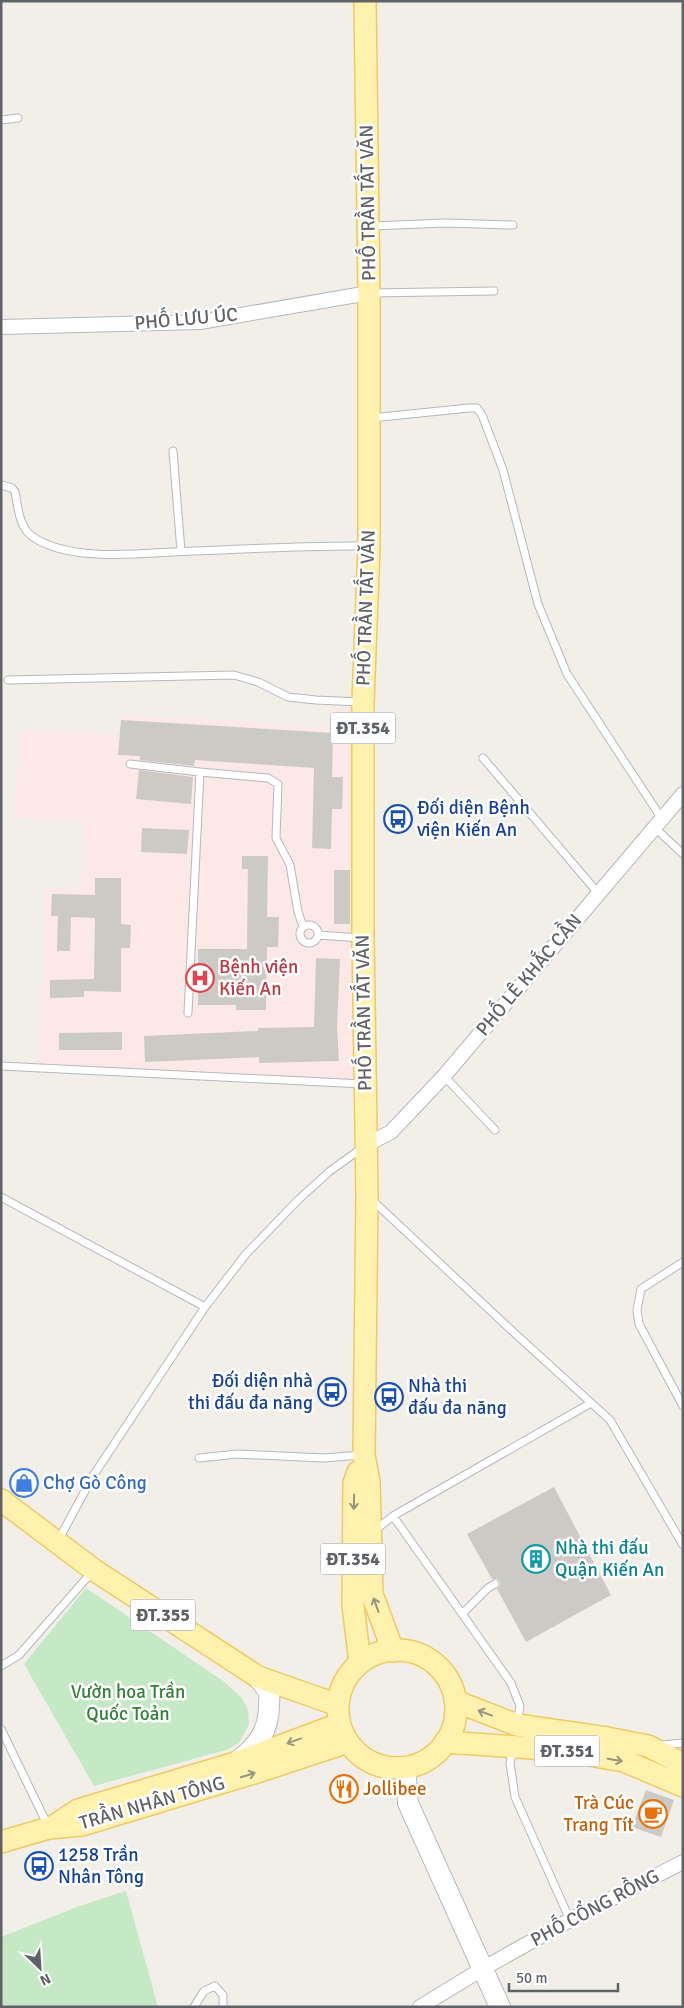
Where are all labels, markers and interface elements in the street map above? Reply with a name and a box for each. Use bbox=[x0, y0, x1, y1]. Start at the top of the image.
street label: PHỐ TRẦN TẤT VĂN bbox=[352, 125, 381, 281]
street label: PHỐ LƯU ÚC bbox=[133, 300, 239, 335]
street label: PHỐ TRẦN TẤT VĂN bbox=[348, 529, 381, 687]
road number: ĐT.354 bbox=[330, 712, 396, 744]
place label: Đối diện Bệnh viện Kiến An bbox=[417, 796, 530, 842]
bus stop icon: Đối diện Bệnh viện Kiến An bbox=[383, 804, 413, 834]
street label: PHỐ LÊ KHẮC CẦN bbox=[468, 906, 587, 1041]
street label: PHỐ TRẦN TẤT VĂN bbox=[348, 935, 377, 1091]
place label: Bệnh viện Kiến An bbox=[219, 955, 298, 1001]
hospital icon: Bệnh viện Kiến An bbox=[185, 963, 215, 993]
place label: Đối diện nhà thi đấu đa năng bbox=[188, 1369, 313, 1415]
place label: Nhà thi đấu đa năng bbox=[408, 1374, 507, 1420]
bus stop icon: Đối diện nhà thi đấu đa năng bbox=[317, 1377, 347, 1407]
bus stop icon: Nhà thi đấu đa năng bbox=[374, 1382, 404, 1412]
shop icon: Chợ Gò Công bbox=[9, 1468, 39, 1498]
place label: Chợ Gò Công bbox=[43, 1471, 147, 1495]
one-way arrow bbox=[349, 1494, 359, 1510]
place label: Nhà thi đấu Quận Kiến An bbox=[555, 1536, 664, 1582]
road number: ĐT.354 bbox=[320, 1544, 386, 1575]
building icon: Nhà thi đấu Quận Kiến An bbox=[521, 1544, 551, 1574]
one-way arrow bbox=[371, 1597, 380, 1613]
road number: ĐT.355 bbox=[130, 1600, 196, 1630]
park label: Vườn hoa Trần Quốc Toản bbox=[71, 1680, 185, 1726]
one-way arrow bbox=[478, 1707, 493, 1717]
road number: ĐT.351 bbox=[534, 1735, 600, 1766]
one-way arrow bbox=[286, 1737, 302, 1746]
one-way arrow bbox=[607, 1755, 623, 1765]
street label: TRẦN NHÂN TÔNG bbox=[76, 1768, 228, 1835]
one-way arrow bbox=[240, 1770, 256, 1780]
restaurant icon: Jollibee bbox=[329, 1774, 359, 1804]
place label: Jollibee bbox=[363, 1777, 426, 1801]
place label: Trà Cúc Trang Tít bbox=[563, 1791, 634, 1837]
cafe icon: Trà Cúc Trang Tít bbox=[638, 1799, 668, 1829]
place label: 1258 Trần Nhân Tông bbox=[58, 1843, 144, 1889]
bus stop icon: 1258 Trần Nhân Tông bbox=[24, 1851, 54, 1881]
street label: PHỐ CỔNG RỒNG bbox=[525, 1860, 663, 1952]
north arrow bbox=[15, 1943, 65, 1993]
scale bar bbox=[509, 1960, 618, 1992]
text: 50 m bbox=[516, 1969, 547, 1987]
text: N bbox=[37, 1970, 53, 1989]

